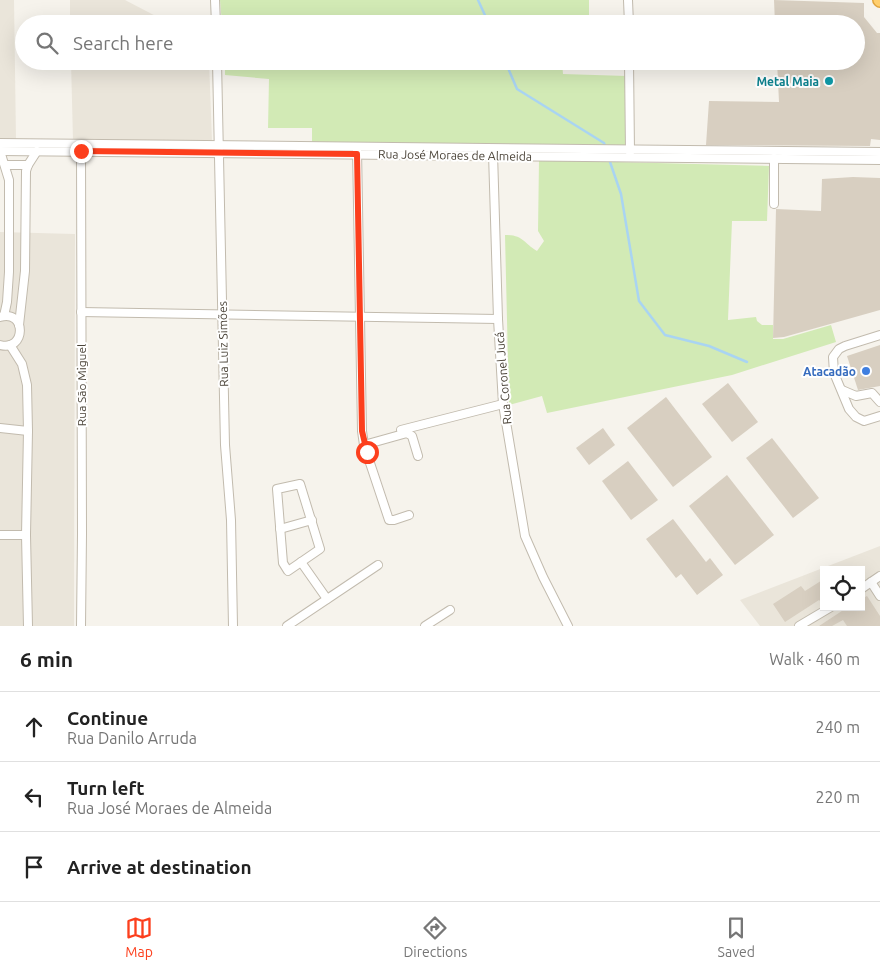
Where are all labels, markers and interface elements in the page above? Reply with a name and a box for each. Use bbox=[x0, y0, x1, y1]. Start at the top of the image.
search box bbox=[15, 15, 865, 70]
icon: search bbox=[33, 29, 61, 57]
text: Search here bbox=[73, 32, 173, 54]
place label: Metal Maia bbox=[756, 75, 819, 88]
marker: Metal Maia bbox=[823, 75, 835, 87]
route end bbox=[70, 140, 93, 163]
street label: Rua José Moraes de Almeida bbox=[378, 147, 532, 163]
street label: Rua Luiz Simões bbox=[216, 301, 230, 387]
street label: Rua Coronel Jucá bbox=[492, 331, 514, 425]
street label: Rua São Miguel bbox=[75, 344, 88, 426]
place label: Atacadão bbox=[803, 365, 856, 378]
marker: Atacadão bbox=[860, 365, 872, 377]
route start bbox=[356, 441, 379, 464]
map controls bbox=[820, 566, 865, 611]
button: locate bbox=[820, 566, 865, 611]
text: 6 min bbox=[20, 647, 73, 671]
text: Walk · 460 m bbox=[769, 650, 860, 668]
text: Continue bbox=[67, 707, 148, 729]
icon: ahead bbox=[20, 713, 48, 741]
text: 240 m bbox=[815, 718, 860, 736]
text: Rua Danilo Arruda bbox=[67, 729, 197, 747]
text: Turn left bbox=[67, 777, 145, 799]
icon: left bbox=[20, 783, 48, 811]
text: 220 m bbox=[815, 788, 860, 806]
text: Rua José Moraes de Almeida bbox=[67, 799, 272, 817]
icon: arrive bbox=[20, 853, 48, 881]
text: Arrive at destination bbox=[67, 856, 252, 878]
tab: Map bbox=[125, 914, 153, 960]
tab: Directions bbox=[403, 914, 467, 960]
tab: Saved bbox=[718, 914, 755, 960]

